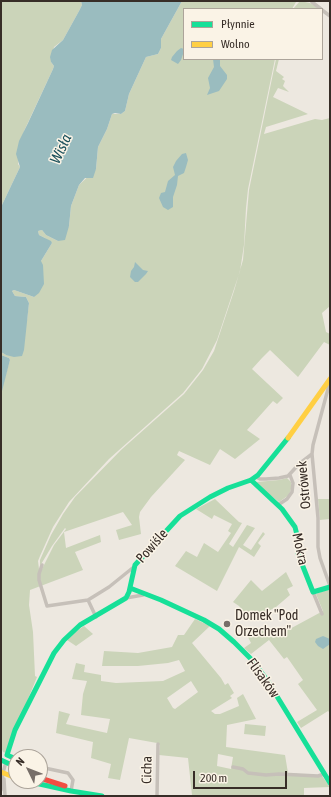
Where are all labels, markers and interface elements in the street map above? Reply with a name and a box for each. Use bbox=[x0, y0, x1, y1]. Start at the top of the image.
legend bbox=[183, 8, 323, 60]
text: Płynnie bbox=[221, 17, 255, 31]
text: Wolno bbox=[221, 37, 250, 51]
water label: Wisła bbox=[46, 131, 76, 167]
street label: Ostrówek bbox=[294, 460, 314, 510]
street label: Powiśle bbox=[133, 526, 171, 566]
street label: Mokra bbox=[288, 531, 312, 567]
place label: Domek "Pod Orzechem" bbox=[235, 608, 298, 640]
marker: Domek "Pod Orzechem" bbox=[222, 619, 232, 629]
street label: Flisaków bbox=[243, 655, 283, 701]
north arrow bbox=[8, 749, 48, 789]
text: N bbox=[13, 755, 27, 768]
street label: Cicha bbox=[138, 756, 156, 784]
scale bar bbox=[195, 763, 289, 789]
text: 200 m bbox=[200, 771, 227, 785]

